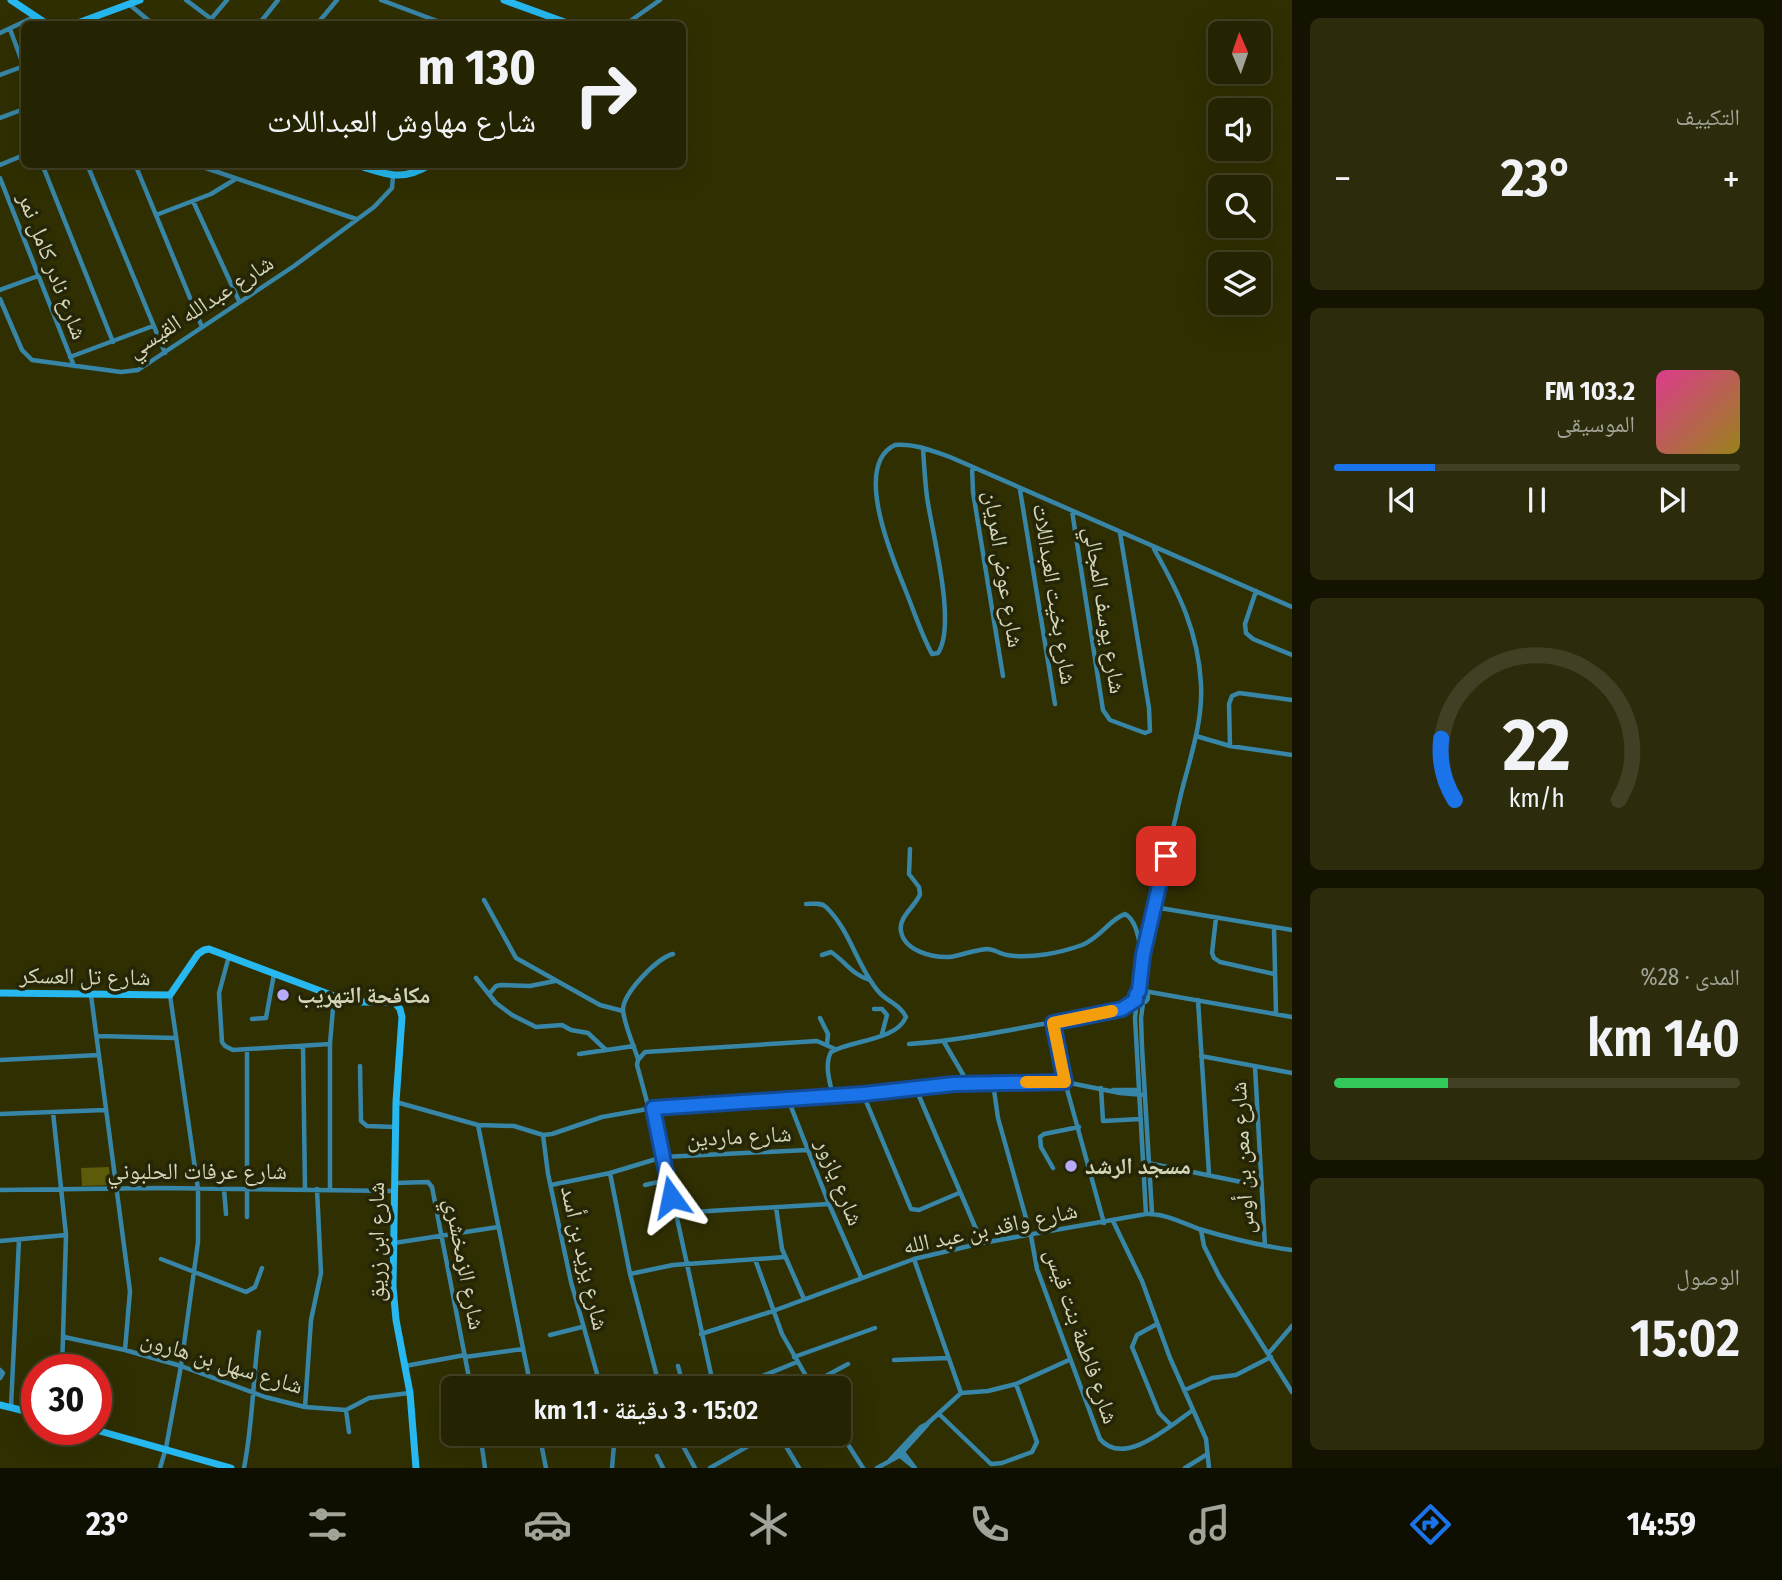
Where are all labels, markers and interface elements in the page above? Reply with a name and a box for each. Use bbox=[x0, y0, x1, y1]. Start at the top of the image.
north arrow bbox=[1208, 21, 1270, 84]
map controls bbox=[1208, 21, 1271, 315]
text: 130 m bbox=[418, 38, 536, 97]
icon: right bbox=[560, 49, 651, 140]
button: sound bbox=[1208, 98, 1271, 161]
text: شارع مهاوش العبداللات bbox=[267, 102, 536, 140]
text: التكييف bbox=[1675, 103, 1740, 131]
text: 23° bbox=[1501, 147, 1573, 210]
text: − bbox=[1334, 156, 1351, 202]
text: + bbox=[1723, 156, 1740, 202]
button: search bbox=[1208, 175, 1271, 238]
street label: شارع نادر كامل نمر bbox=[11, 188, 94, 344]
street label: شارع عبدالله القيسي bbox=[122, 248, 281, 368]
button: layers bbox=[1208, 252, 1271, 315]
text: 103.2 FM bbox=[1545, 376, 1635, 407]
text: الموسيقى bbox=[1556, 410, 1635, 438]
icon: previous bbox=[1383, 481, 1421, 519]
icon: pause bbox=[1518, 481, 1556, 519]
icon: next bbox=[1653, 481, 1691, 519]
street label: شارع عوض المريان bbox=[977, 489, 1030, 650]
street label: شارع بخيت العبداللات bbox=[1026, 501, 1083, 687]
street label: شارع يوسف المجالي bbox=[1073, 524, 1132, 696]
text: 22 bbox=[1502, 702, 1571, 789]
text: km/h bbox=[1509, 784, 1565, 814]
pin bbox=[1136, 826, 1196, 886]
icon: arrive bbox=[1147, 837, 1185, 875]
street label: شارع تل العسكر bbox=[18, 961, 151, 992]
text: المدى · 28% bbox=[1640, 963, 1740, 991]
place label: مكافحة التهريب bbox=[297, 981, 430, 1009]
marker: مكافحة التهريب bbox=[275, 987, 291, 1003]
text: 140 km bbox=[1587, 1007, 1740, 1070]
street label: شارع معن بن أوس bbox=[1224, 1081, 1261, 1235]
street label: شارع ماردين bbox=[686, 1119, 792, 1154]
street label: شارع يازور bbox=[809, 1133, 870, 1230]
place label: مسجد الرشد bbox=[1085, 1152, 1191, 1180]
street label: شارع عرفات الحلبوني bbox=[107, 1157, 287, 1190]
marker: مسجد الرشد bbox=[1063, 1158, 1079, 1174]
position arrow bbox=[634, 1160, 708, 1234]
street label: شارع ابن زريق bbox=[362, 1182, 391, 1302]
street label: شارع يزيد بن أسد bbox=[554, 1183, 615, 1333]
street label: شارع الزمخشري bbox=[434, 1196, 491, 1333]
street label: شارع واقد بن عبد الله bbox=[900, 1196, 1080, 1261]
street label: شارع فاطمة بنت قيس bbox=[1038, 1245, 1125, 1428]
text: الوصول bbox=[1676, 1263, 1740, 1291]
text: 15:02 bbox=[1630, 1307, 1740, 1370]
street label: شارع سهل بن هارون bbox=[137, 1324, 306, 1401]
speed limit sign: 30 bbox=[21, 1354, 112, 1445]
text: 15:02 · 3 دقيقة · 1.1 km bbox=[534, 1395, 758, 1426]
icon: filters bbox=[303, 1500, 352, 1549]
icon: car bbox=[523, 1500, 572, 1549]
icon: climate bbox=[744, 1500, 793, 1549]
icon: phone bbox=[965, 1500, 1014, 1549]
icon: music bbox=[1185, 1500, 1234, 1549]
icon: directions bbox=[1406, 1500, 1455, 1549]
text: 23° bbox=[86, 1505, 131, 1543]
text: 14:59 bbox=[1627, 1505, 1696, 1543]

